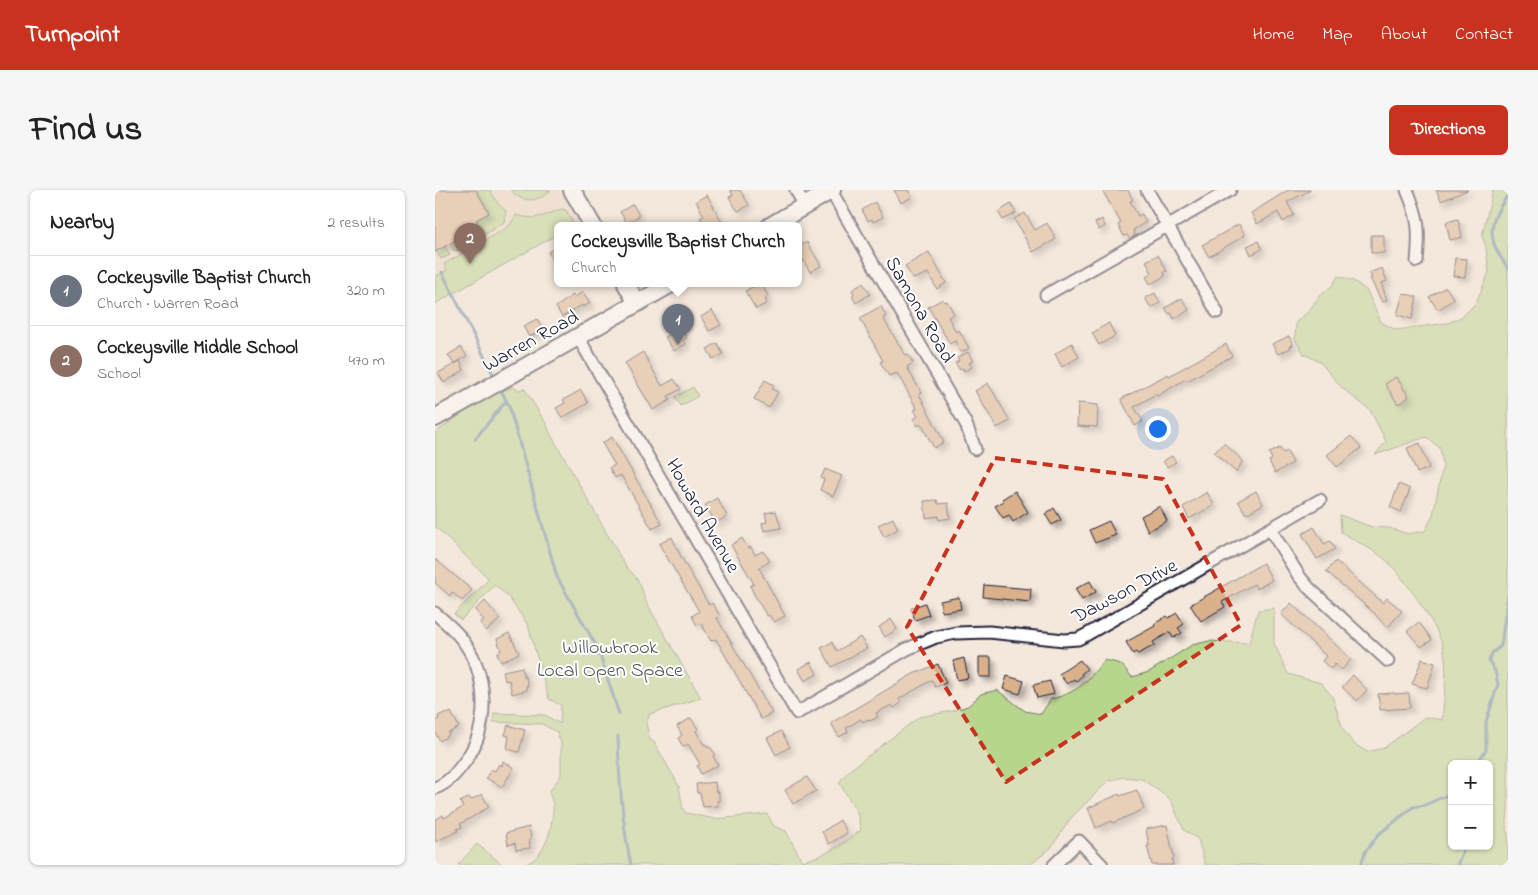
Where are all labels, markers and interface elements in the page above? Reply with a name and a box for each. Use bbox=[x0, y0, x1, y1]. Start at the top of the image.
text: Turnpoint bbox=[25, 18, 120, 53]
text: Home bbox=[1253, 22, 1294, 48]
text: Map bbox=[1322, 22, 1353, 48]
text: About bbox=[1381, 22, 1427, 48]
text: Contact bbox=[1455, 22, 1513, 48]
text: Find us bbox=[30, 105, 142, 156]
button: Directions bbox=[1389, 105, 1508, 155]
text: Nearby bbox=[50, 208, 114, 238]
text: 2 results bbox=[327, 211, 385, 235]
popup bbox=[554, 222, 802, 287]
pin: 2 bbox=[454, 223, 486, 264]
text: Cockeysville Baptist Church bbox=[571, 229, 785, 256]
street label: Samona Road bbox=[877, 252, 961, 369]
text: Church bbox=[571, 256, 616, 280]
text: Cockeysville Baptist Church bbox=[97, 265, 311, 292]
text: 1 bbox=[63, 279, 69, 303]
text: 320 m bbox=[347, 279, 385, 303]
text: Church · Warren Road bbox=[97, 292, 238, 316]
street label: Warren Road bbox=[478, 304, 585, 381]
pin: 1 bbox=[662, 304, 694, 345]
text: Cockeysville Middle School bbox=[97, 335, 298, 362]
text: 2 bbox=[62, 349, 70, 373]
text: 470 m bbox=[348, 349, 385, 373]
text: School bbox=[97, 362, 141, 386]
your location bbox=[1145, 416, 1171, 442]
street label: Howard Avenue bbox=[657, 453, 746, 579]
street label: Dawson Drive bbox=[1066, 552, 1183, 633]
park label: Willowbrook Local Open Space bbox=[537, 634, 683, 686]
map controls bbox=[1448, 760, 1493, 850]
button: + bbox=[1448, 760, 1493, 805]
button: − bbox=[1448, 805, 1493, 850]

